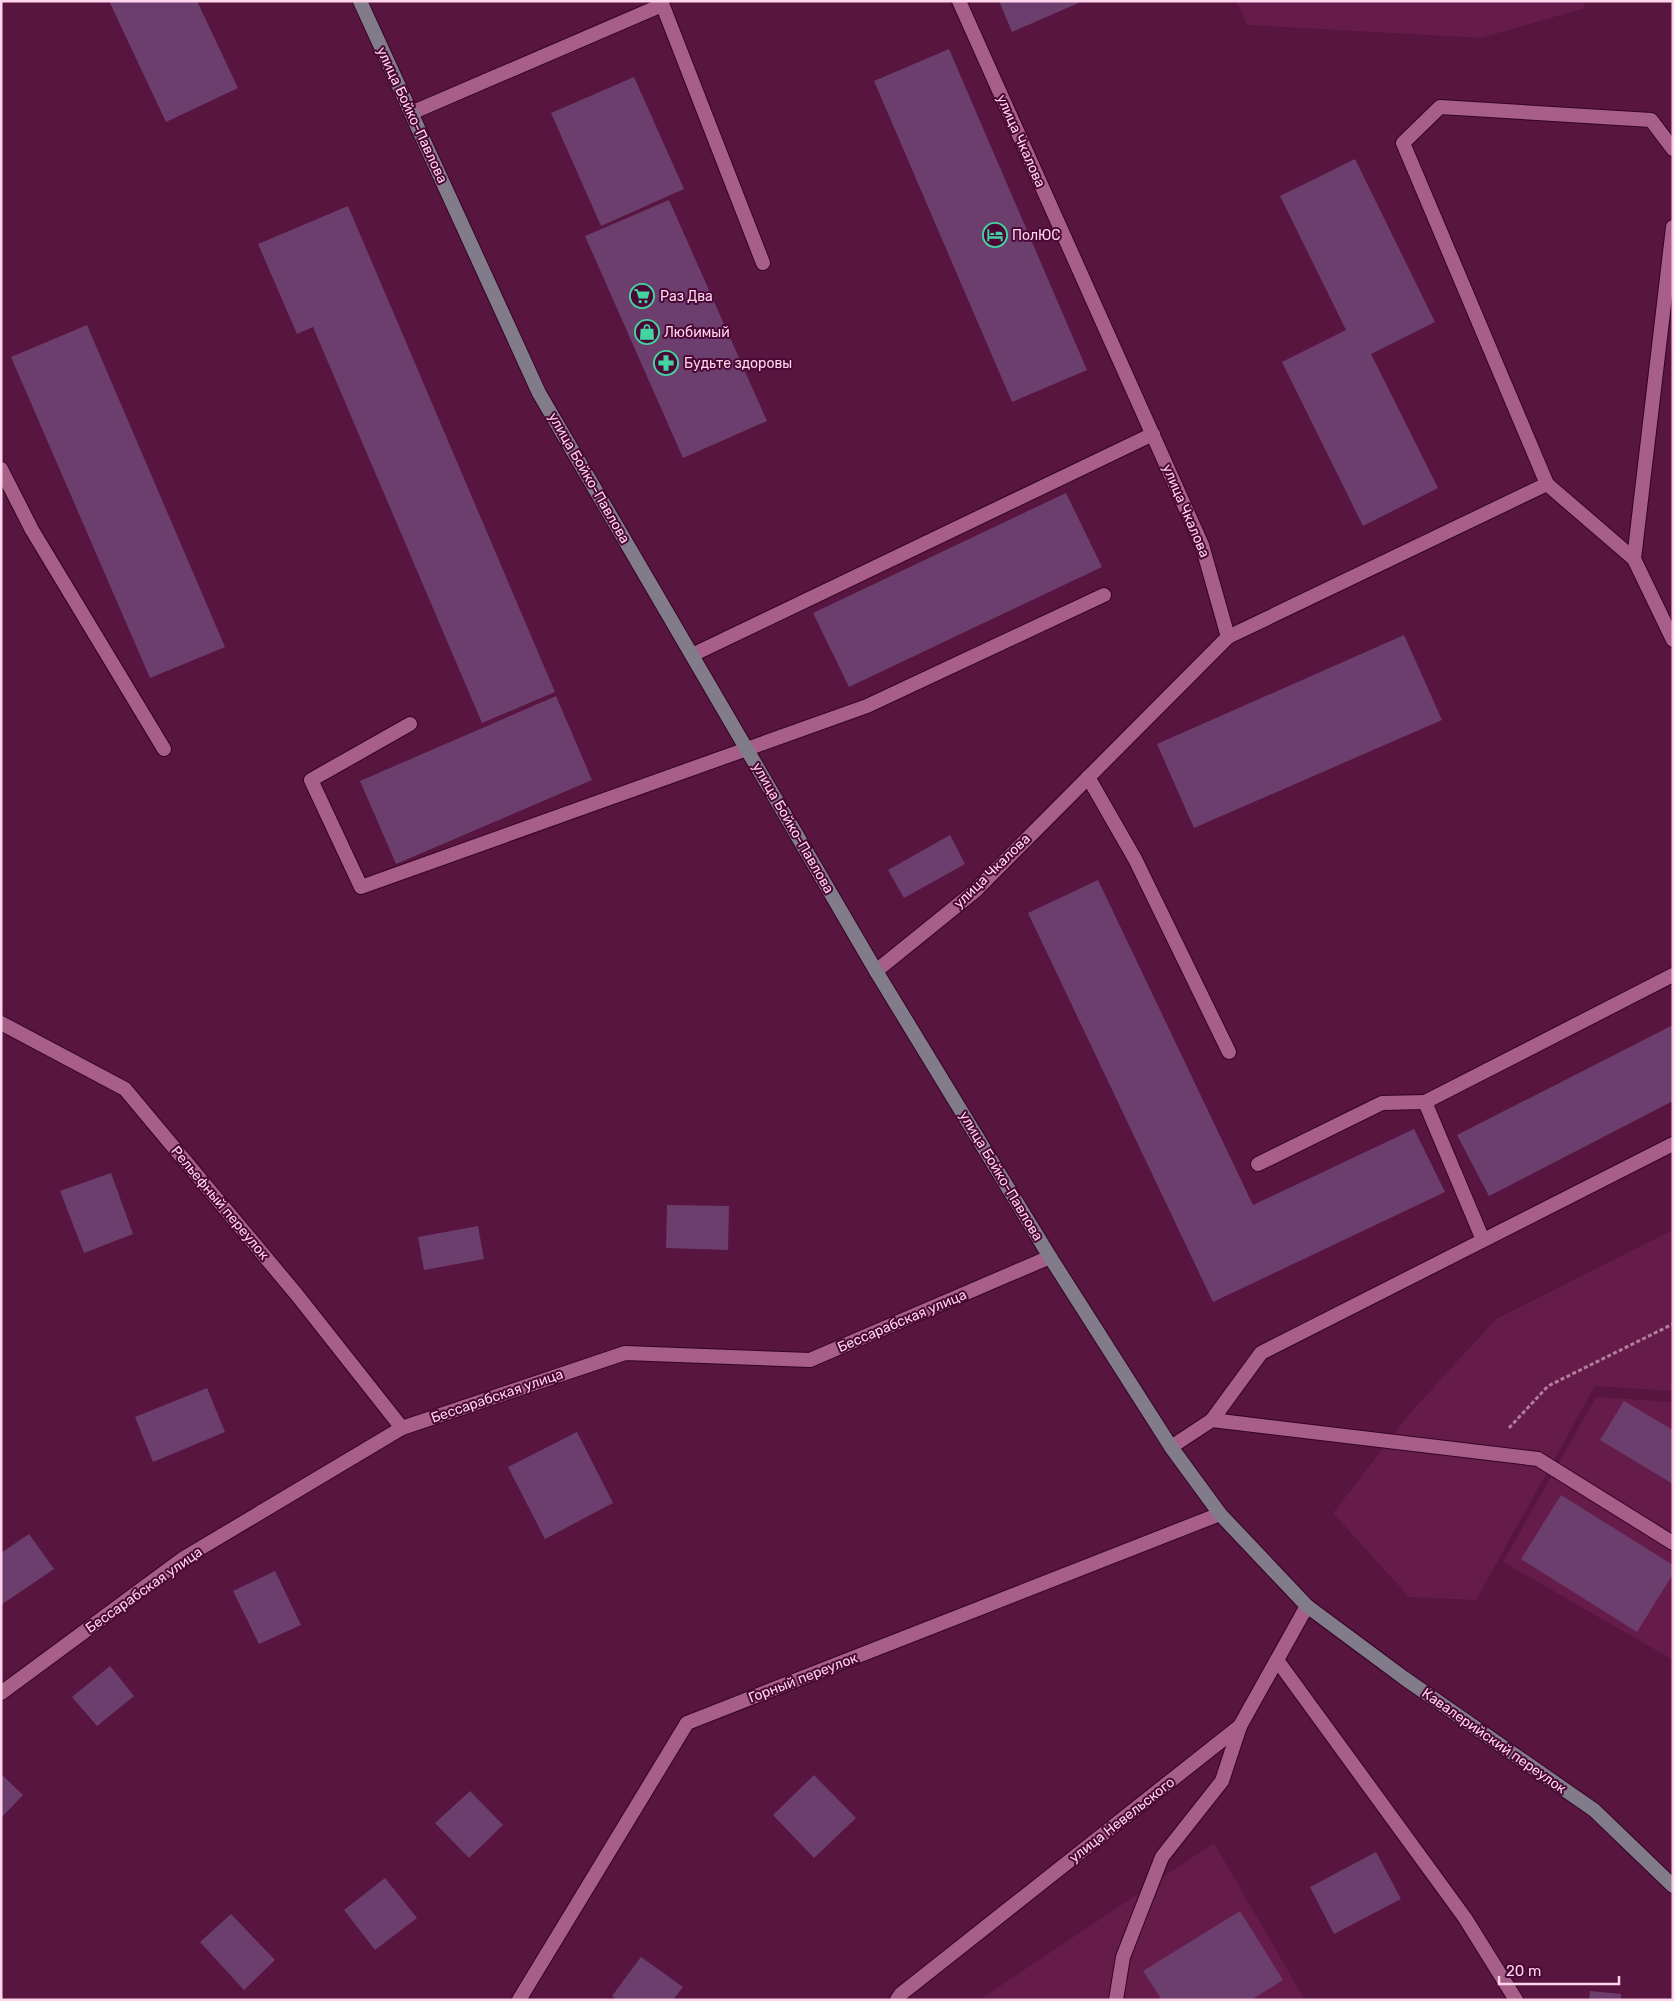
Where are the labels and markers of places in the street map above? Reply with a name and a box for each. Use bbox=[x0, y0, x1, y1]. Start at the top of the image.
hotel icon: ПолЮС bbox=[982, 222, 1008, 248]
place label: ПолЮС bbox=[1012, 227, 1061, 244]
supermarket icon: Раз Два bbox=[629, 283, 655, 309]
place label: Раз Два bbox=[660, 288, 713, 305]
shop icon: Любимый bbox=[634, 319, 660, 345]
place label: Любимый bbox=[664, 324, 730, 341]
pharmacy icon: Будьте здоровы bbox=[653, 350, 679, 376]
place label: Будьте здоровы bbox=[684, 355, 792, 372]

